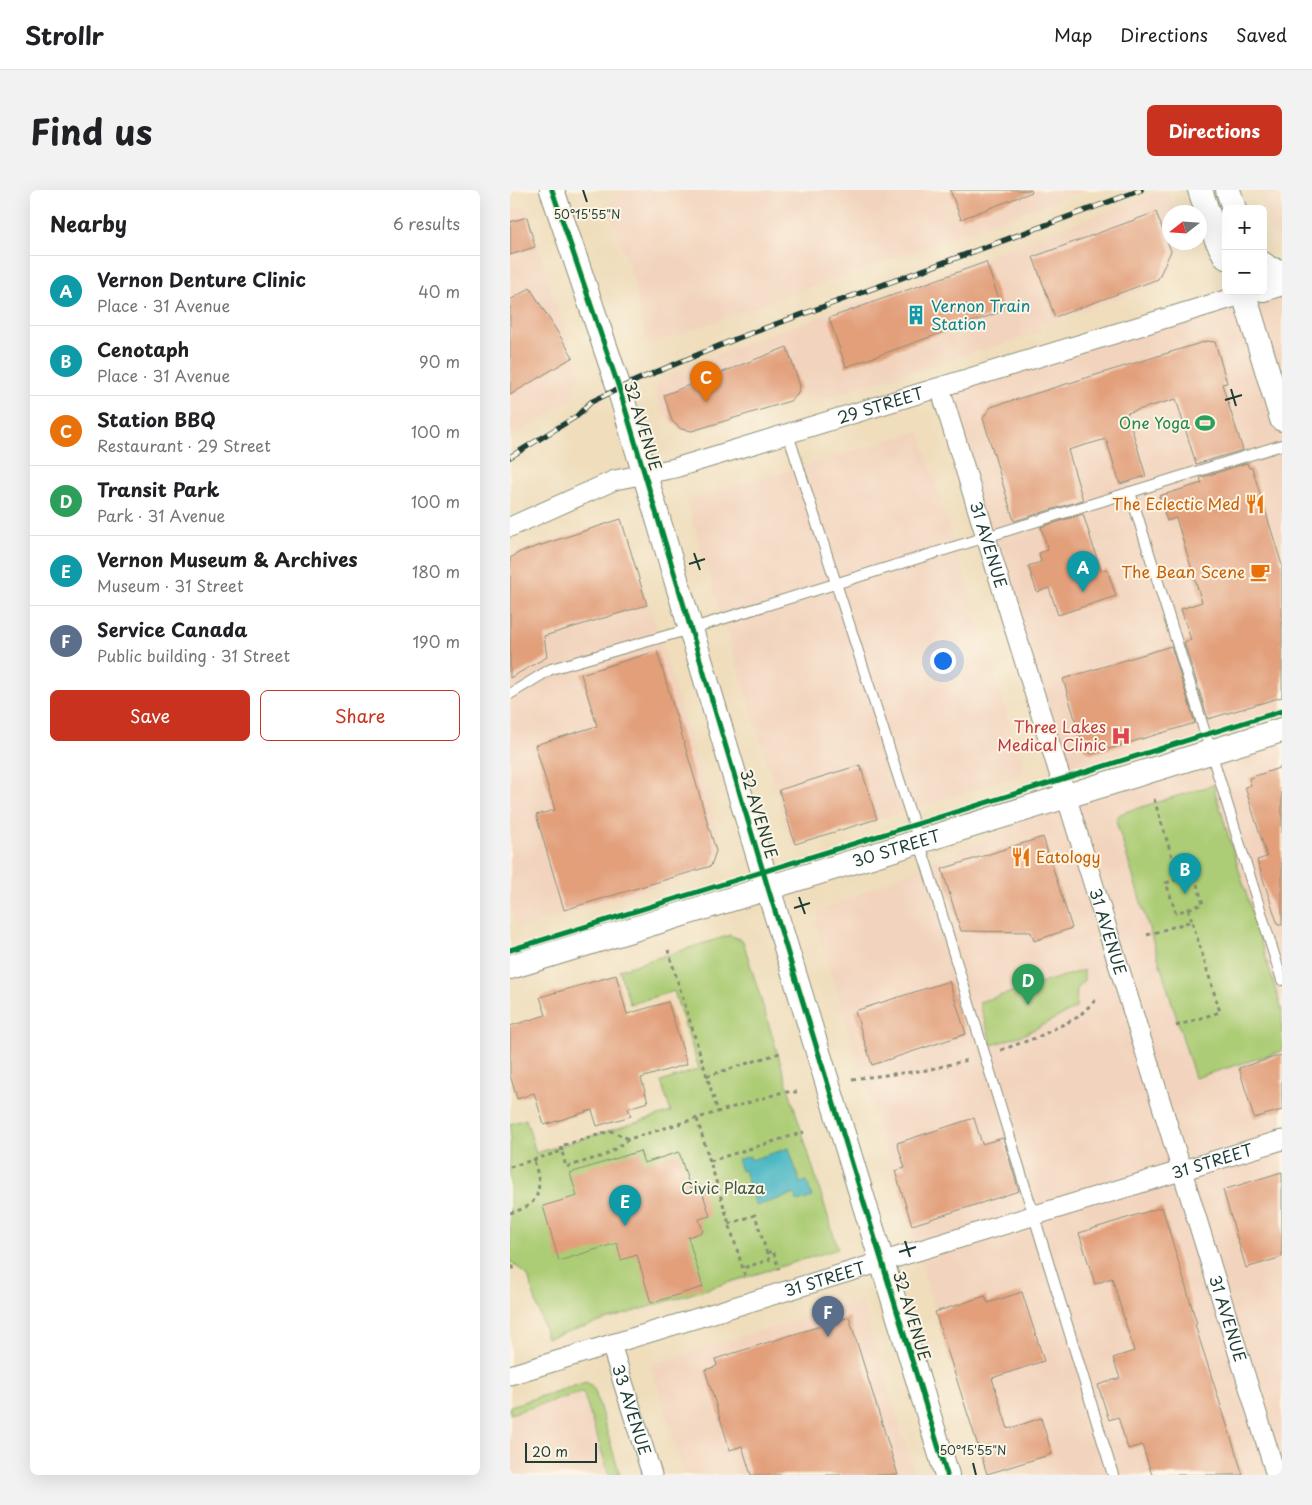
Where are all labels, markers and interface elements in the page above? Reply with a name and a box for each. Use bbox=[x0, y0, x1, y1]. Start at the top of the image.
text: Strollr bbox=[25, 17, 104, 53]
text: Map bbox=[1054, 21, 1092, 48]
text: Directions bbox=[1120, 21, 1208, 48]
text: Saved bbox=[1236, 21, 1287, 48]
text: Find us bbox=[30, 104, 152, 157]
button: Directions bbox=[1147, 105, 1282, 156]
text: 50°15'55"N bbox=[553, 205, 621, 223]
north arrow bbox=[1162, 205, 1207, 250]
map controls bbox=[1222, 205, 1267, 295]
button: + bbox=[1222, 205, 1267, 250]
text: Nearby bbox=[50, 207, 127, 239]
text: 6 results bbox=[393, 211, 460, 235]
button: − bbox=[1222, 250, 1267, 295]
text: Vernon Denture Clinic bbox=[97, 265, 306, 293]
text: A bbox=[60, 279, 72, 303]
text: 40 m bbox=[418, 279, 460, 303]
text: Place · 31 Avenue bbox=[97, 293, 230, 317]
place label: Vernon Train Station bbox=[931, 293, 1030, 335]
building icon: Vernon Train Station bbox=[905, 304, 927, 326]
text: Cenotaph bbox=[97, 335, 189, 363]
text: B bbox=[61, 349, 71, 373]
text: 90 m bbox=[419, 349, 460, 373]
pin: C bbox=[690, 361, 722, 402]
text: Place · 31 Avenue bbox=[97, 363, 230, 387]
street label: 32 AVENUE bbox=[619, 378, 669, 473]
street label: 29 STREET bbox=[834, 380, 926, 429]
text: Station BBQ bbox=[97, 405, 216, 433]
place label: One Yoga bbox=[1119, 410, 1190, 434]
sports icon: One Yoga bbox=[1194, 412, 1216, 434]
text: C bbox=[60, 419, 72, 443]
text: 100 m bbox=[411, 419, 460, 443]
text: Restaurant · 29 Street bbox=[97, 433, 271, 457]
text: Transit Park bbox=[97, 475, 219, 503]
text: D bbox=[60, 489, 72, 513]
text: 100 m bbox=[411, 489, 460, 513]
place label: The Eclectic Med bbox=[1112, 491, 1240, 515]
restaurant icon: The Eclectic Med bbox=[1244, 493, 1266, 515]
street label: 31 AVENUE bbox=[965, 498, 1014, 591]
text: Park · 31 Avenue bbox=[97, 503, 225, 527]
text: Vernon Museum & Archives bbox=[97, 545, 358, 573]
pin: A bbox=[1067, 551, 1099, 592]
text: E bbox=[61, 559, 71, 583]
text: 180 m bbox=[412, 559, 460, 583]
place label: The Bean Scene bbox=[1121, 559, 1245, 583]
cafe icon: The Bean Scene bbox=[1249, 561, 1271, 583]
text: Museum · 31 Street bbox=[97, 573, 244, 597]
text: Service Canada bbox=[97, 615, 247, 643]
text: F bbox=[61, 629, 71, 653]
text: 190 m bbox=[412, 629, 460, 653]
text: Public building · 31 Street bbox=[97, 643, 290, 667]
your location bbox=[930, 648, 956, 674]
button: Save bbox=[50, 690, 250, 741]
button: Share bbox=[260, 690, 460, 741]
place label: Three Lakes Medical Clinic bbox=[997, 714, 1106, 756]
hospital icon: Three Lakes Medical Clinic bbox=[1110, 725, 1132, 747]
street label: 32 AVENUE bbox=[735, 766, 785, 861]
street label: 30 STREET bbox=[849, 823, 943, 872]
place label: Eatology bbox=[1036, 844, 1100, 868]
restaurant icon: Eatology bbox=[1010, 846, 1032, 868]
pin: B bbox=[1169, 853, 1201, 894]
street label: 31 AVENUE bbox=[1084, 885, 1134, 978]
pin: D bbox=[1012, 964, 1044, 1005]
street label: 31 STREET bbox=[1168, 1137, 1255, 1184]
park label: Civic Plaza bbox=[681, 1175, 765, 1199]
pin: E bbox=[609, 1185, 641, 1226]
street label: 31 STREET bbox=[781, 1255, 868, 1302]
street label: 32 AVENUE bbox=[888, 1268, 938, 1363]
street label: 31 AVENUE bbox=[1204, 1272, 1253, 1365]
pin: F bbox=[812, 1296, 844, 1337]
street label: 33 AVENUE bbox=[607, 1361, 658, 1458]
scale bar bbox=[525, 1440, 598, 1463]
text: 20 m bbox=[532, 1441, 568, 1462]
text: 50°15'55"N bbox=[939, 1441, 1007, 1459]

